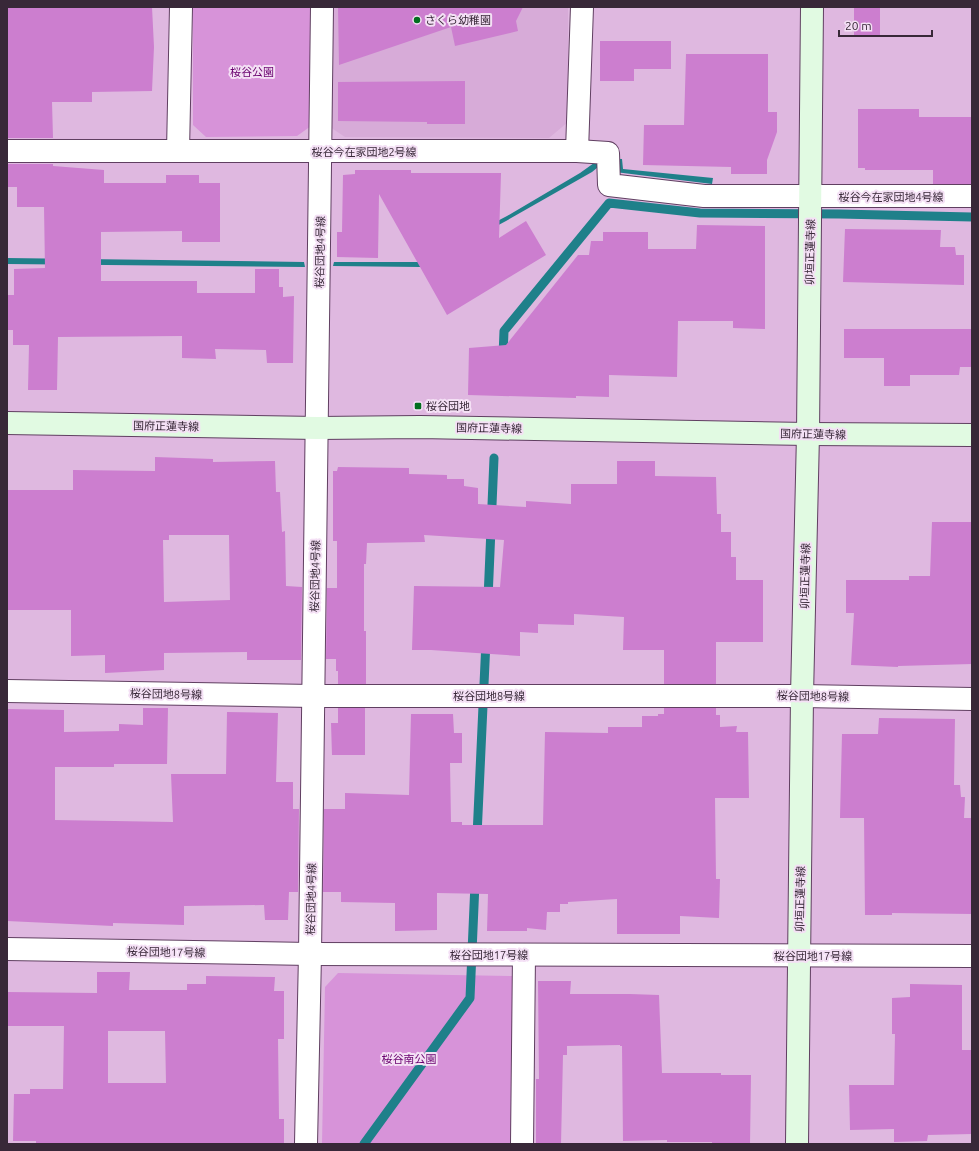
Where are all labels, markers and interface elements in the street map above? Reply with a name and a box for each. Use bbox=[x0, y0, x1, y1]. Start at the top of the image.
scale bar bbox=[839, 12, 932, 38]
place label: さくら幼稚園 bbox=[425, 14, 491, 26]
marker: さくら幼稚園 bbox=[412, 15, 422, 25]
text: 20 m bbox=[845, 19, 872, 32]
park label: 桜谷公園 bbox=[230, 66, 274, 78]
street label: 桜谷今在家団地2号線 bbox=[311, 146, 417, 158]
street label: 桜谷今在家団地4号線 bbox=[838, 191, 944, 203]
street label: 桜谷団地4号線 bbox=[313, 216, 327, 288]
street label: 卯垣正蓮寺線 bbox=[803, 219, 817, 285]
place label: 桜谷団地 bbox=[426, 400, 470, 412]
marker: 桜谷団地 bbox=[413, 401, 423, 411]
street label: 国府正蓮寺線 bbox=[133, 419, 199, 433]
street label: 国府正蓮寺線 bbox=[456, 421, 522, 435]
street label: 国府正蓮寺線 bbox=[780, 427, 846, 441]
street label: 桜谷団地4号線 bbox=[308, 540, 322, 612]
street label: 卯垣正蓮寺線 bbox=[798, 543, 812, 609]
street label: 桜谷団地8号線 bbox=[130, 687, 202, 701]
street label: 桜谷団地8号線 bbox=[777, 689, 849, 703]
street label: 桜谷団地8号線 bbox=[453, 690, 525, 702]
street label: 桜谷団地4号線 bbox=[304, 863, 318, 935]
street label: 卯垣正蓮寺線 bbox=[793, 866, 807, 932]
street label: 桜谷団地17号線 bbox=[127, 945, 205, 959]
street label: 桜谷団地17号線 bbox=[450, 949, 528, 961]
street label: 桜谷団地17号線 bbox=[774, 950, 852, 962]
park label: 桜谷南公園 bbox=[382, 1053, 437, 1065]

